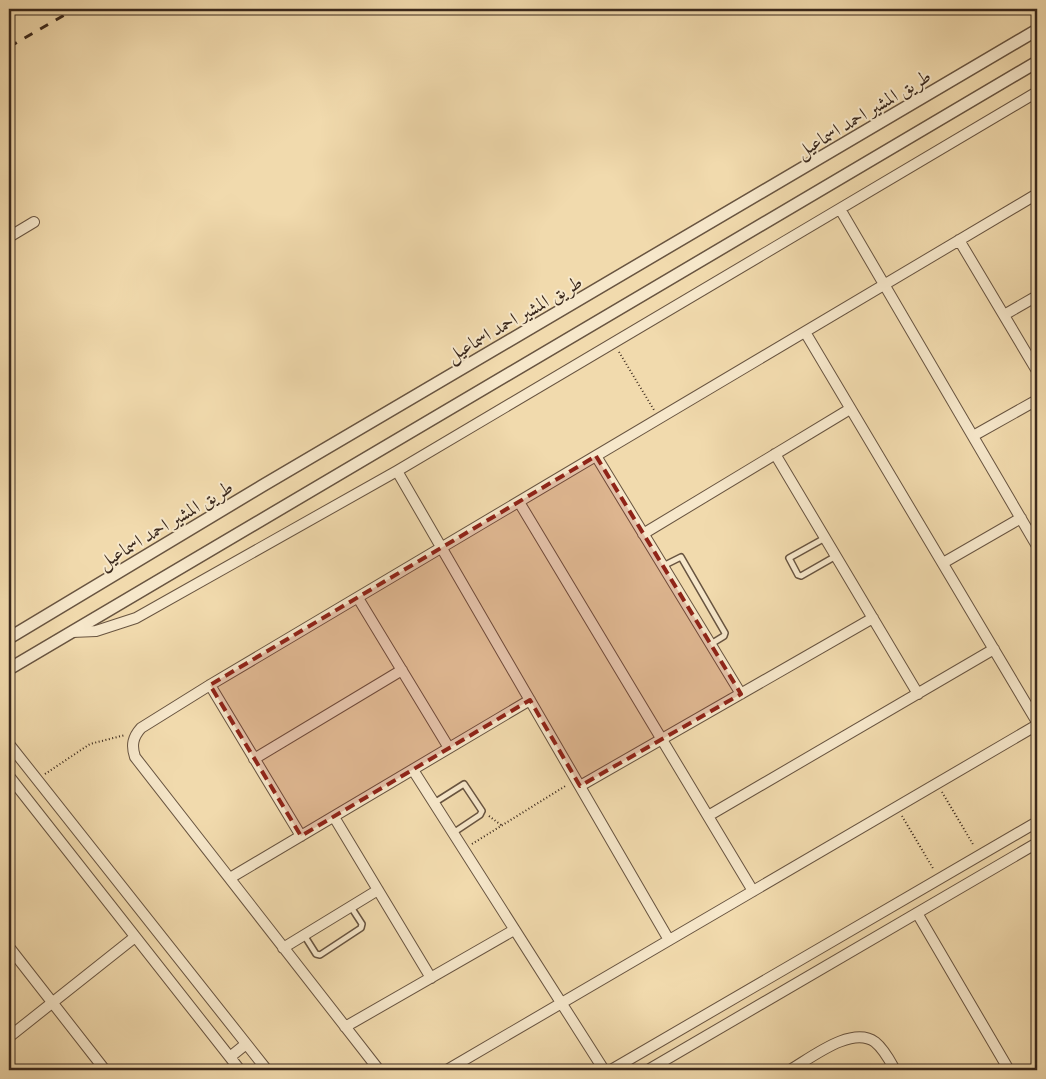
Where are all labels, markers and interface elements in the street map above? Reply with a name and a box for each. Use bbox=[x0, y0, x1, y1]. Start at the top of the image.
street label: طريق المشير احمد اسماعيل bbox=[792, 64, 936, 165]
street label: طريق المشير احمد اسماعيل bbox=[442, 270, 587, 368]
street label: طريق المشير احمد اسماعيل bbox=[94, 475, 238, 576]

